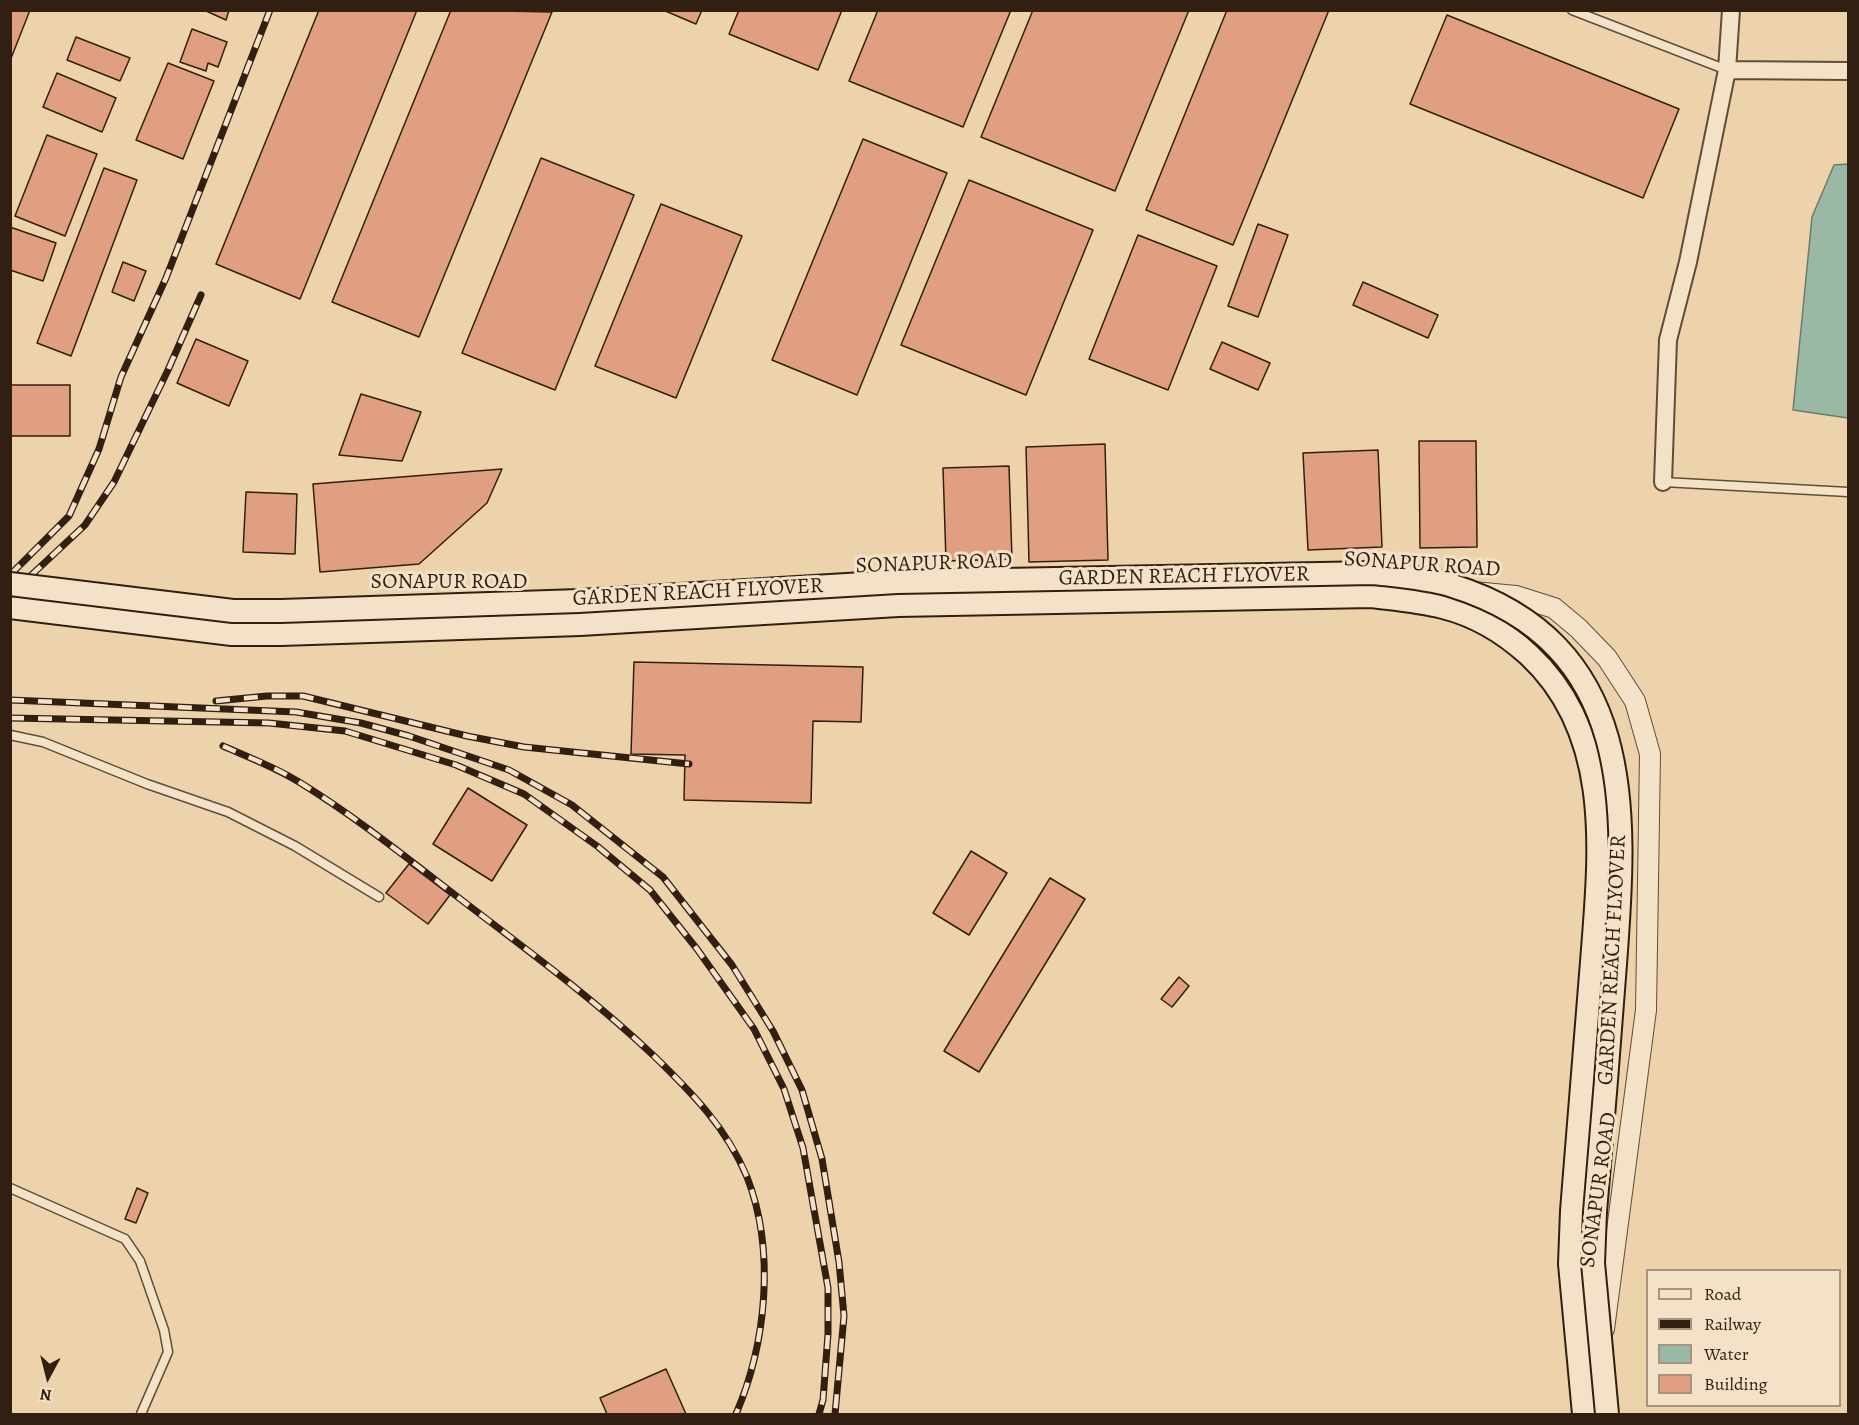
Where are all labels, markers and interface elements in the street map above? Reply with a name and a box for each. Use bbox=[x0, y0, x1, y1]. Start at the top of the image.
street label: SONAPUR ROAD bbox=[1343, 546, 1501, 584]
street label: SONAPUR ROAD bbox=[855, 548, 1013, 580]
street label: GARDEN REACH FLYOVER bbox=[1058, 562, 1310, 592]
street label: SONAPUR ROAD bbox=[371, 570, 527, 596]
street label: GARDEN REACH FLYOVER bbox=[572, 573, 824, 613]
street label: GARDEN REACH FLYOVER bbox=[1593, 834, 1633, 1086]
street label: SONAPUR ROAD bbox=[1575, 1111, 1623, 1269]
legend bbox=[1646, 1269, 1841, 1407]
text: Road bbox=[1704, 1282, 1741, 1306]
text: Railway bbox=[1704, 1312, 1761, 1336]
text: Water bbox=[1704, 1342, 1749, 1366]
north arrow bbox=[18, 1347, 78, 1407]
text: Building bbox=[1704, 1372, 1768, 1396]
text: N bbox=[39, 1383, 53, 1406]

